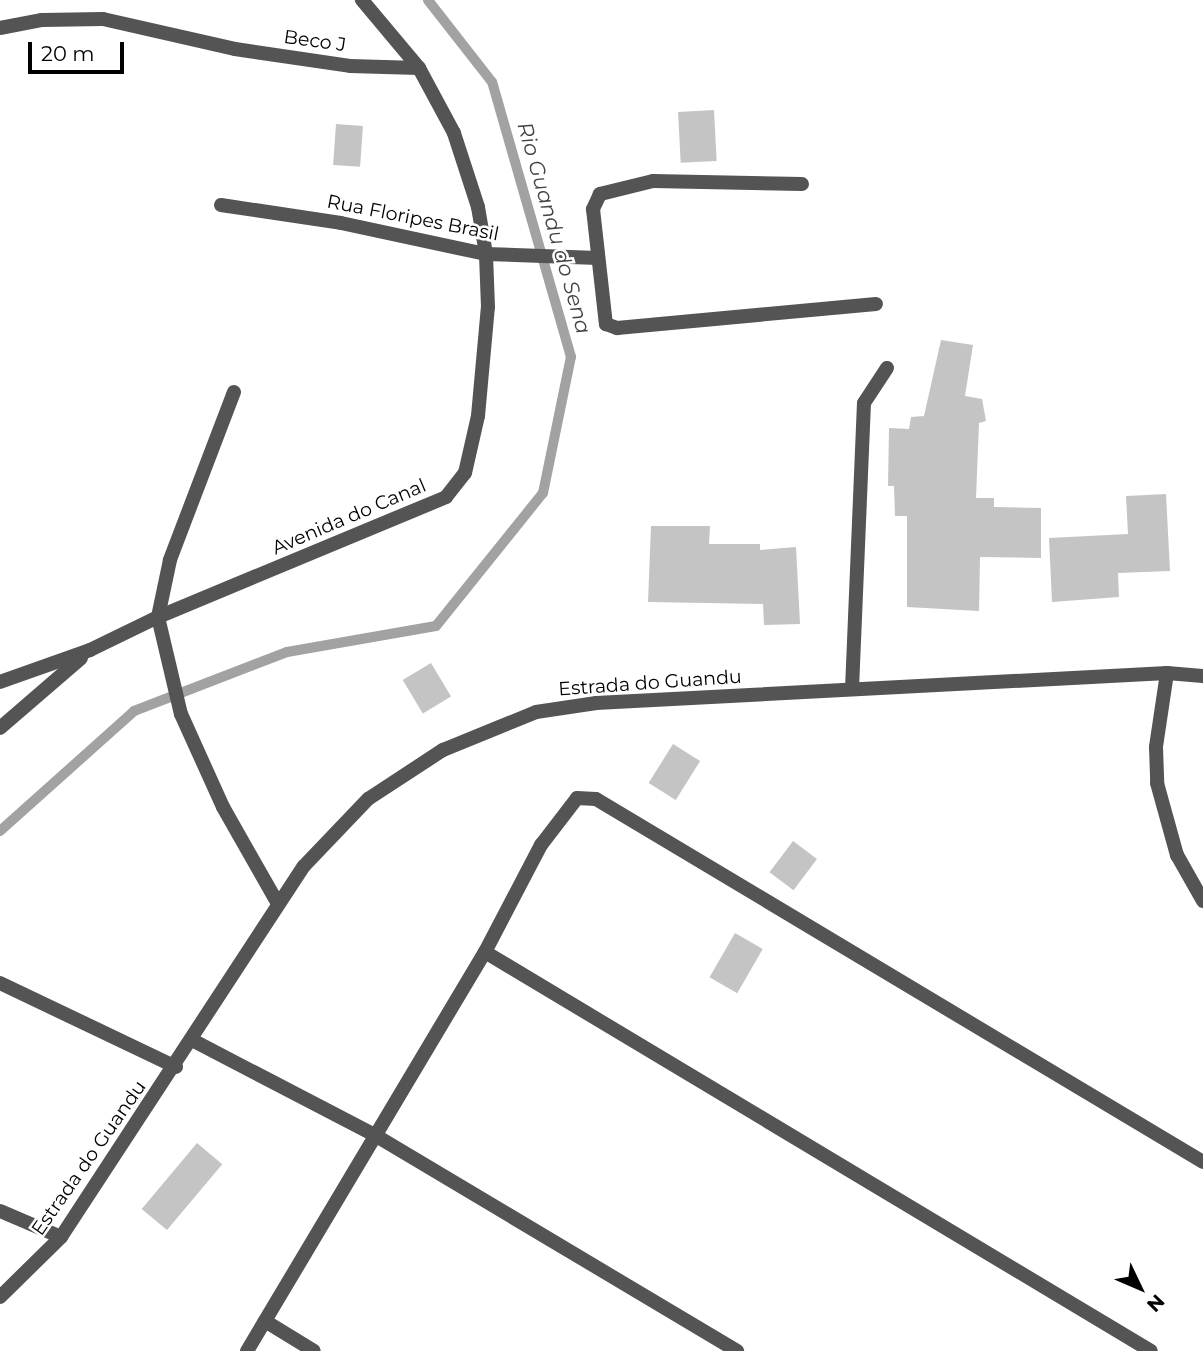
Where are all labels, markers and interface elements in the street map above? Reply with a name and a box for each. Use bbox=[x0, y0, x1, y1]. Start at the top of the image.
street label: Beco J bbox=[282, 25, 348, 57]
scale bar bbox=[32, 28, 128, 72]
text: 20 m bbox=[41, 41, 95, 66]
water label: Rio Guandu do Sena bbox=[512, 119, 596, 337]
street label: Rua Floripes Brasil bbox=[325, 190, 501, 246]
street label: Avenida do Canal bbox=[269, 474, 429, 560]
street label: Estrada do Guandu bbox=[558, 665, 742, 701]
street label: Estrada do Guandu bbox=[27, 1076, 151, 1240]
north arrow bbox=[1105, 1253, 1175, 1323]
text: N bbox=[1142, 1289, 1169, 1316]

